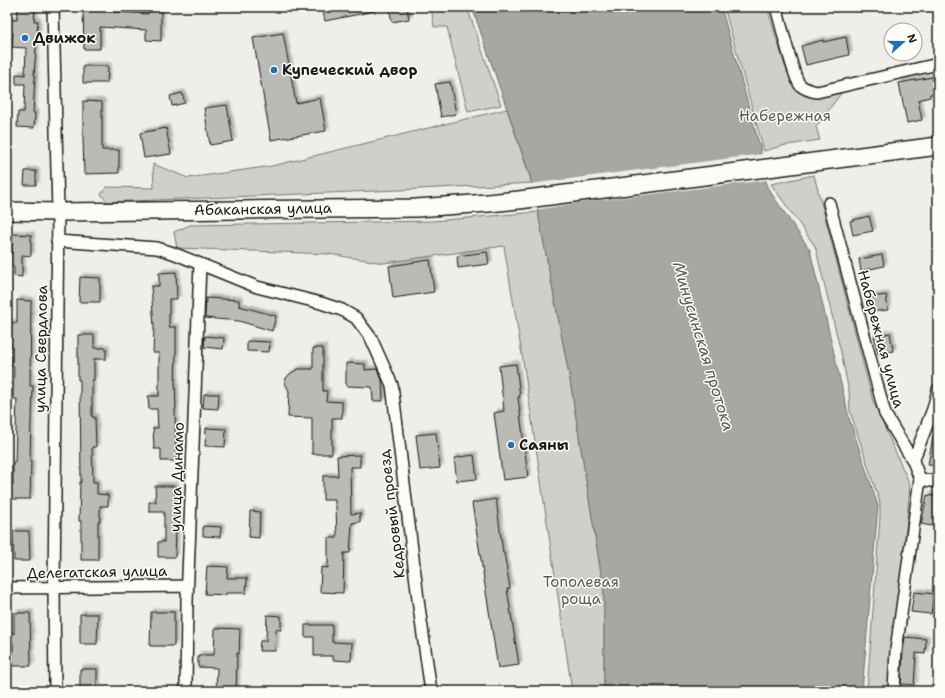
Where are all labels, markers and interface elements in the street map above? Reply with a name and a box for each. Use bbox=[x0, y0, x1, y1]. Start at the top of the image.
north arrow bbox=[883, 22, 923, 62]
place label: Движок bbox=[33, 28, 96, 48]
text: N bbox=[903, 32, 921, 46]
marker: Движок bbox=[20, 33, 30, 43]
place label: Купеческий двор bbox=[282, 60, 418, 80]
marker: Купеческий двор bbox=[269, 65, 279, 75]
park label: Набережная bbox=[739, 106, 831, 126]
street label: Абаканская улица bbox=[194, 198, 333, 220]
water label: Минусинская протока bbox=[668, 259, 739, 434]
street label: Набережная улица bbox=[853, 268, 909, 411]
street label: улица Свердлова bbox=[30, 284, 52, 413]
street label: улица Динамо bbox=[165, 422, 189, 532]
place label: Саяны bbox=[519, 435, 569, 455]
marker: Саяны bbox=[506, 440, 516, 450]
street label: Кедровый проезд bbox=[374, 448, 410, 580]
street label: Делегатская улица bbox=[26, 561, 168, 583]
park label: Тополевая роща bbox=[543, 572, 619, 609]

